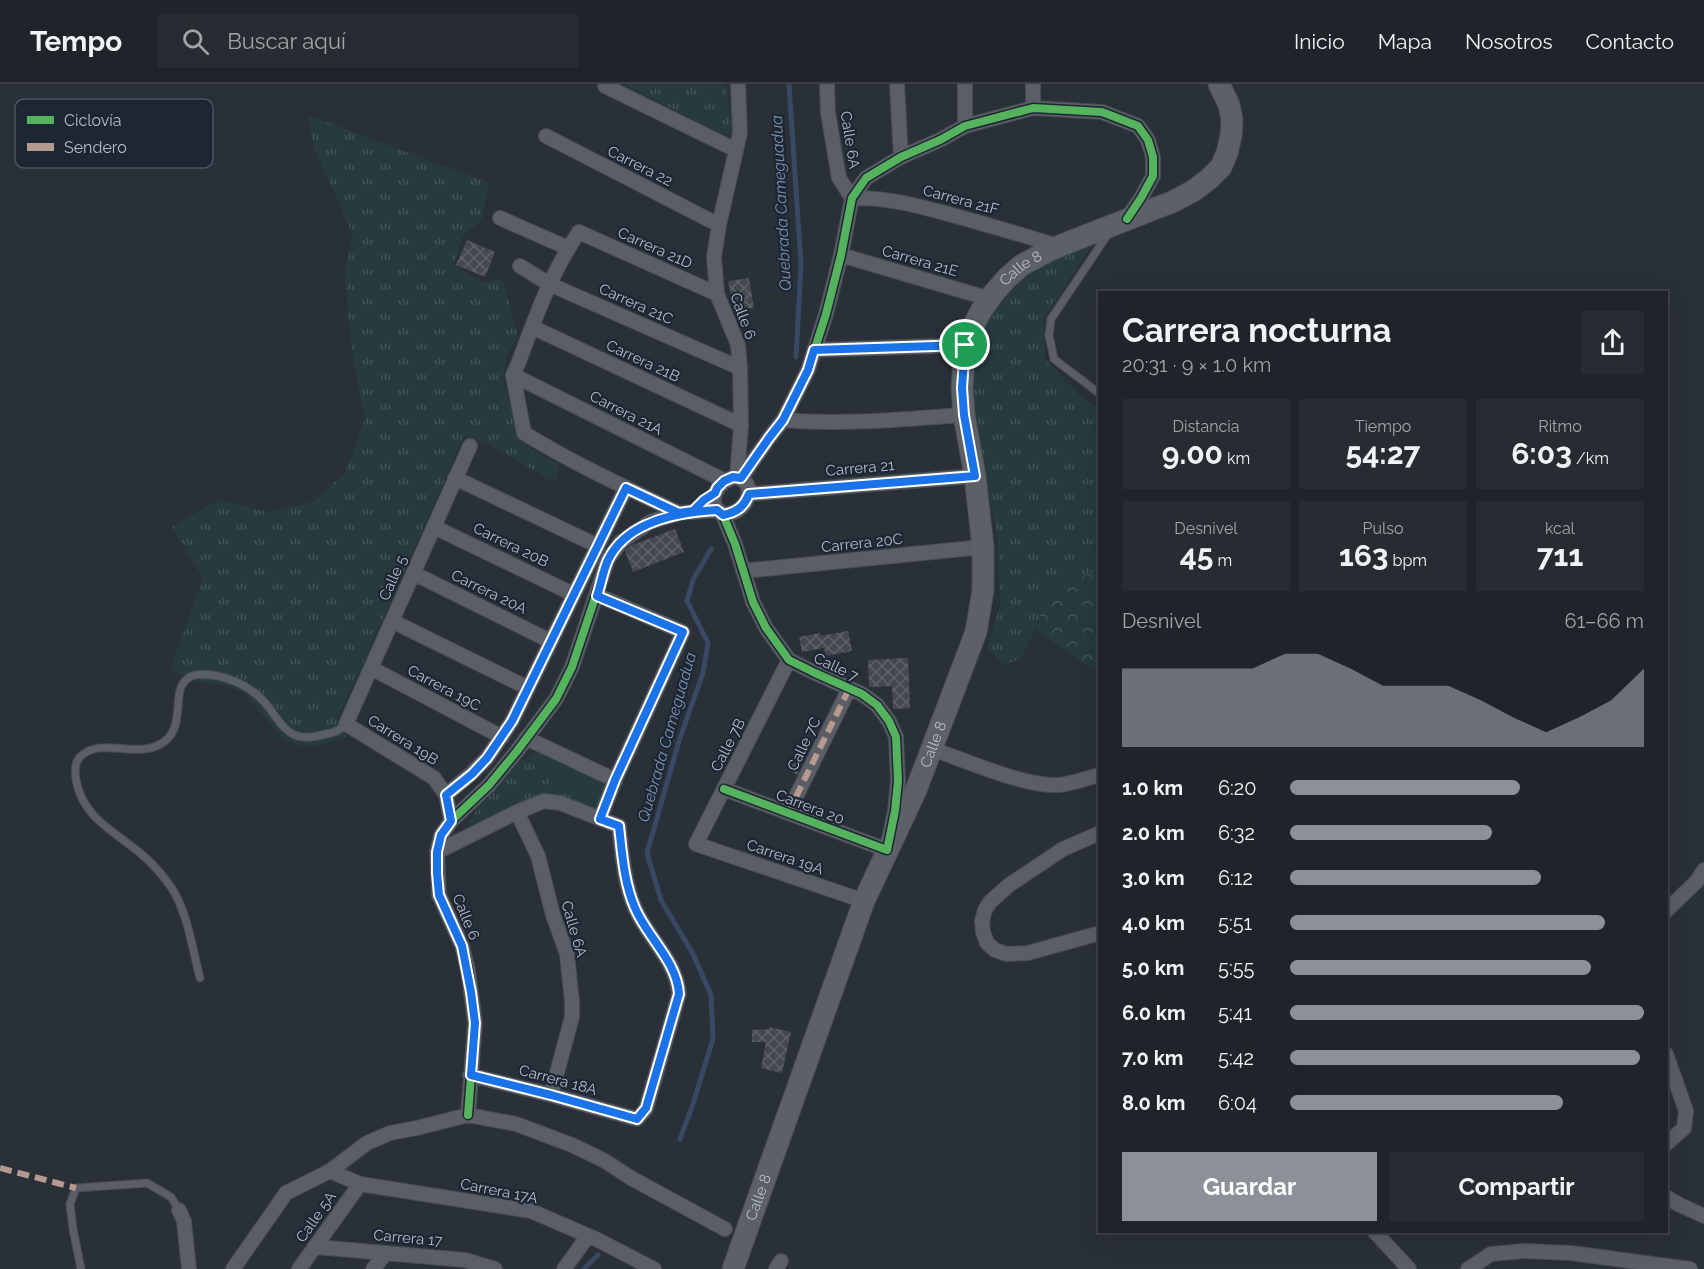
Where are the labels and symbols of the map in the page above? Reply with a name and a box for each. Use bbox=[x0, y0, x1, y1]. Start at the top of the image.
legend bbox=[15, 99, 213, 168]
street label: Calle 6A bbox=[837, 110, 863, 170]
text: Ciclovía bbox=[64, 111, 122, 130]
water label: Quebrada Cameguadua bbox=[767, 114, 795, 291]
text: Sendero bbox=[64, 138, 127, 157]
street label: Carrera 22 bbox=[605, 142, 676, 190]
street label: Carrera 21F bbox=[921, 181, 1001, 219]
street label: Carrera 21D bbox=[615, 224, 695, 273]
street label: Carrera 21E bbox=[880, 242, 960, 280]
street label: Calle 8 bbox=[995, 247, 1045, 289]
street label: Carrera 21C bbox=[596, 280, 676, 328]
street label: Calle 6 bbox=[726, 290, 760, 342]
pin bbox=[939, 319, 990, 370]
street label: Carrera 21B bbox=[603, 336, 683, 386]
street label: Carrera 21A bbox=[587, 387, 665, 439]
street label: Carrera 21 bbox=[825, 456, 896, 480]
street label: Carrera 20B bbox=[470, 519, 552, 571]
street label: Carrera 20C bbox=[820, 530, 904, 556]
street label: Calle 5 bbox=[375, 553, 411, 603]
street label: Carrera 20A bbox=[448, 566, 530, 618]
street label: Calle 7 bbox=[811, 649, 861, 685]
water label: Quebrada Cameguadua bbox=[634, 650, 700, 824]
street label: Carrera 19C bbox=[404, 661, 484, 715]
street label: Carrera 19B bbox=[364, 711, 442, 769]
street label: Calle 7C bbox=[783, 714, 825, 774]
street label: Calle 7B bbox=[707, 715, 749, 775]
street label: Calle 8 bbox=[916, 719, 950, 770]
street label: Carrera 20 bbox=[773, 786, 847, 828]
street label: Carrera 19A bbox=[744, 835, 826, 879]
street label: Calle 6 bbox=[449, 891, 483, 943]
street label: Calle 6A bbox=[557, 899, 591, 959]
street label: Carrera 18A bbox=[517, 1061, 599, 1099]
street label: Calle 8 bbox=[742, 1172, 775, 1223]
street label: Carrera 17A bbox=[459, 1175, 539, 1207]
street label: Calle 5A bbox=[292, 1188, 340, 1246]
street label: Carrera 17 bbox=[373, 1226, 443, 1250]

